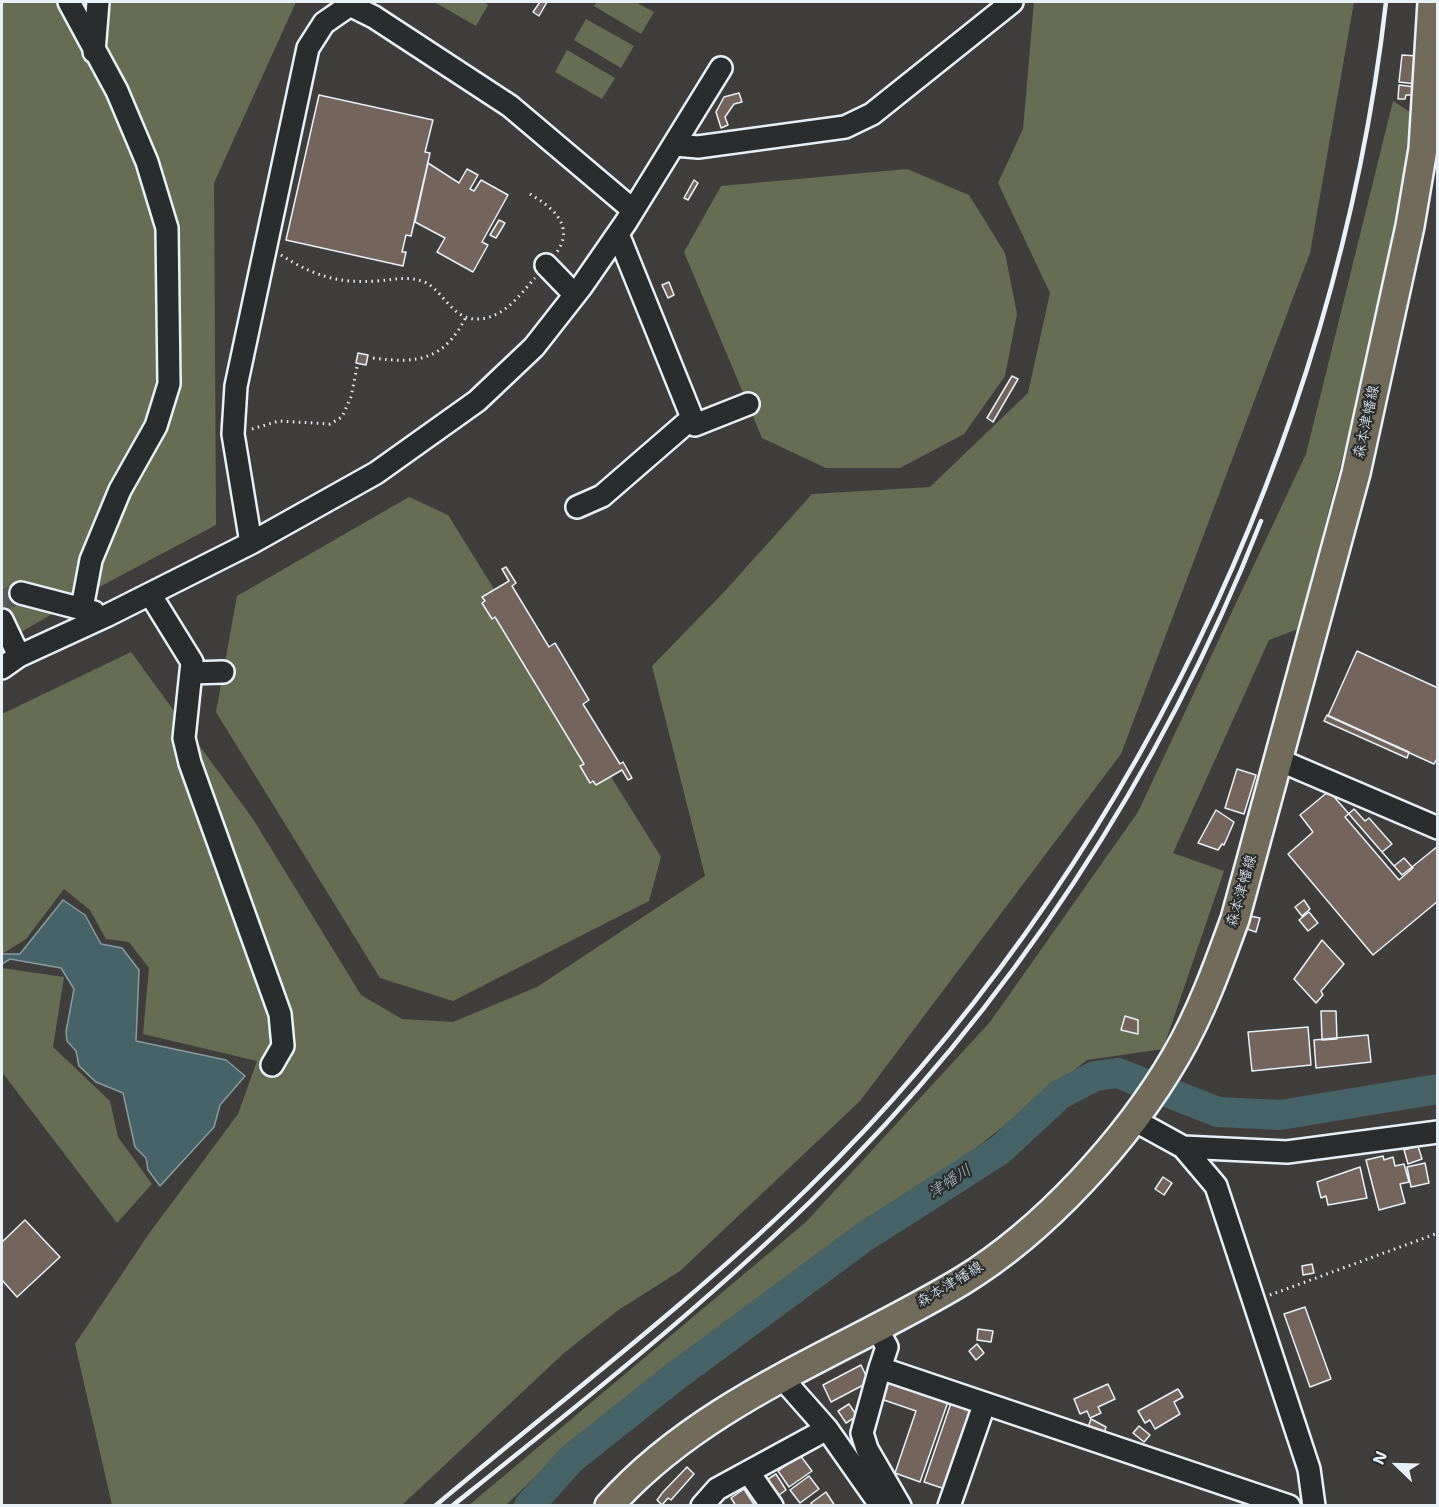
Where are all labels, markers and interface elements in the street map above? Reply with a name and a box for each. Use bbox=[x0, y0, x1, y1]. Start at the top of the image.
street label: 森本津幡線 bbox=[1350, 383, 1384, 461]
street label: 森本津幡線 bbox=[1223, 852, 1261, 930]
water label: 津幡川 bbox=[925, 1161, 975, 1203]
street label: 森本津幡線 bbox=[913, 1258, 987, 1312]
north arrow bbox=[1367, 1435, 1427, 1495]
text: N bbox=[1368, 1448, 1392, 1468]

